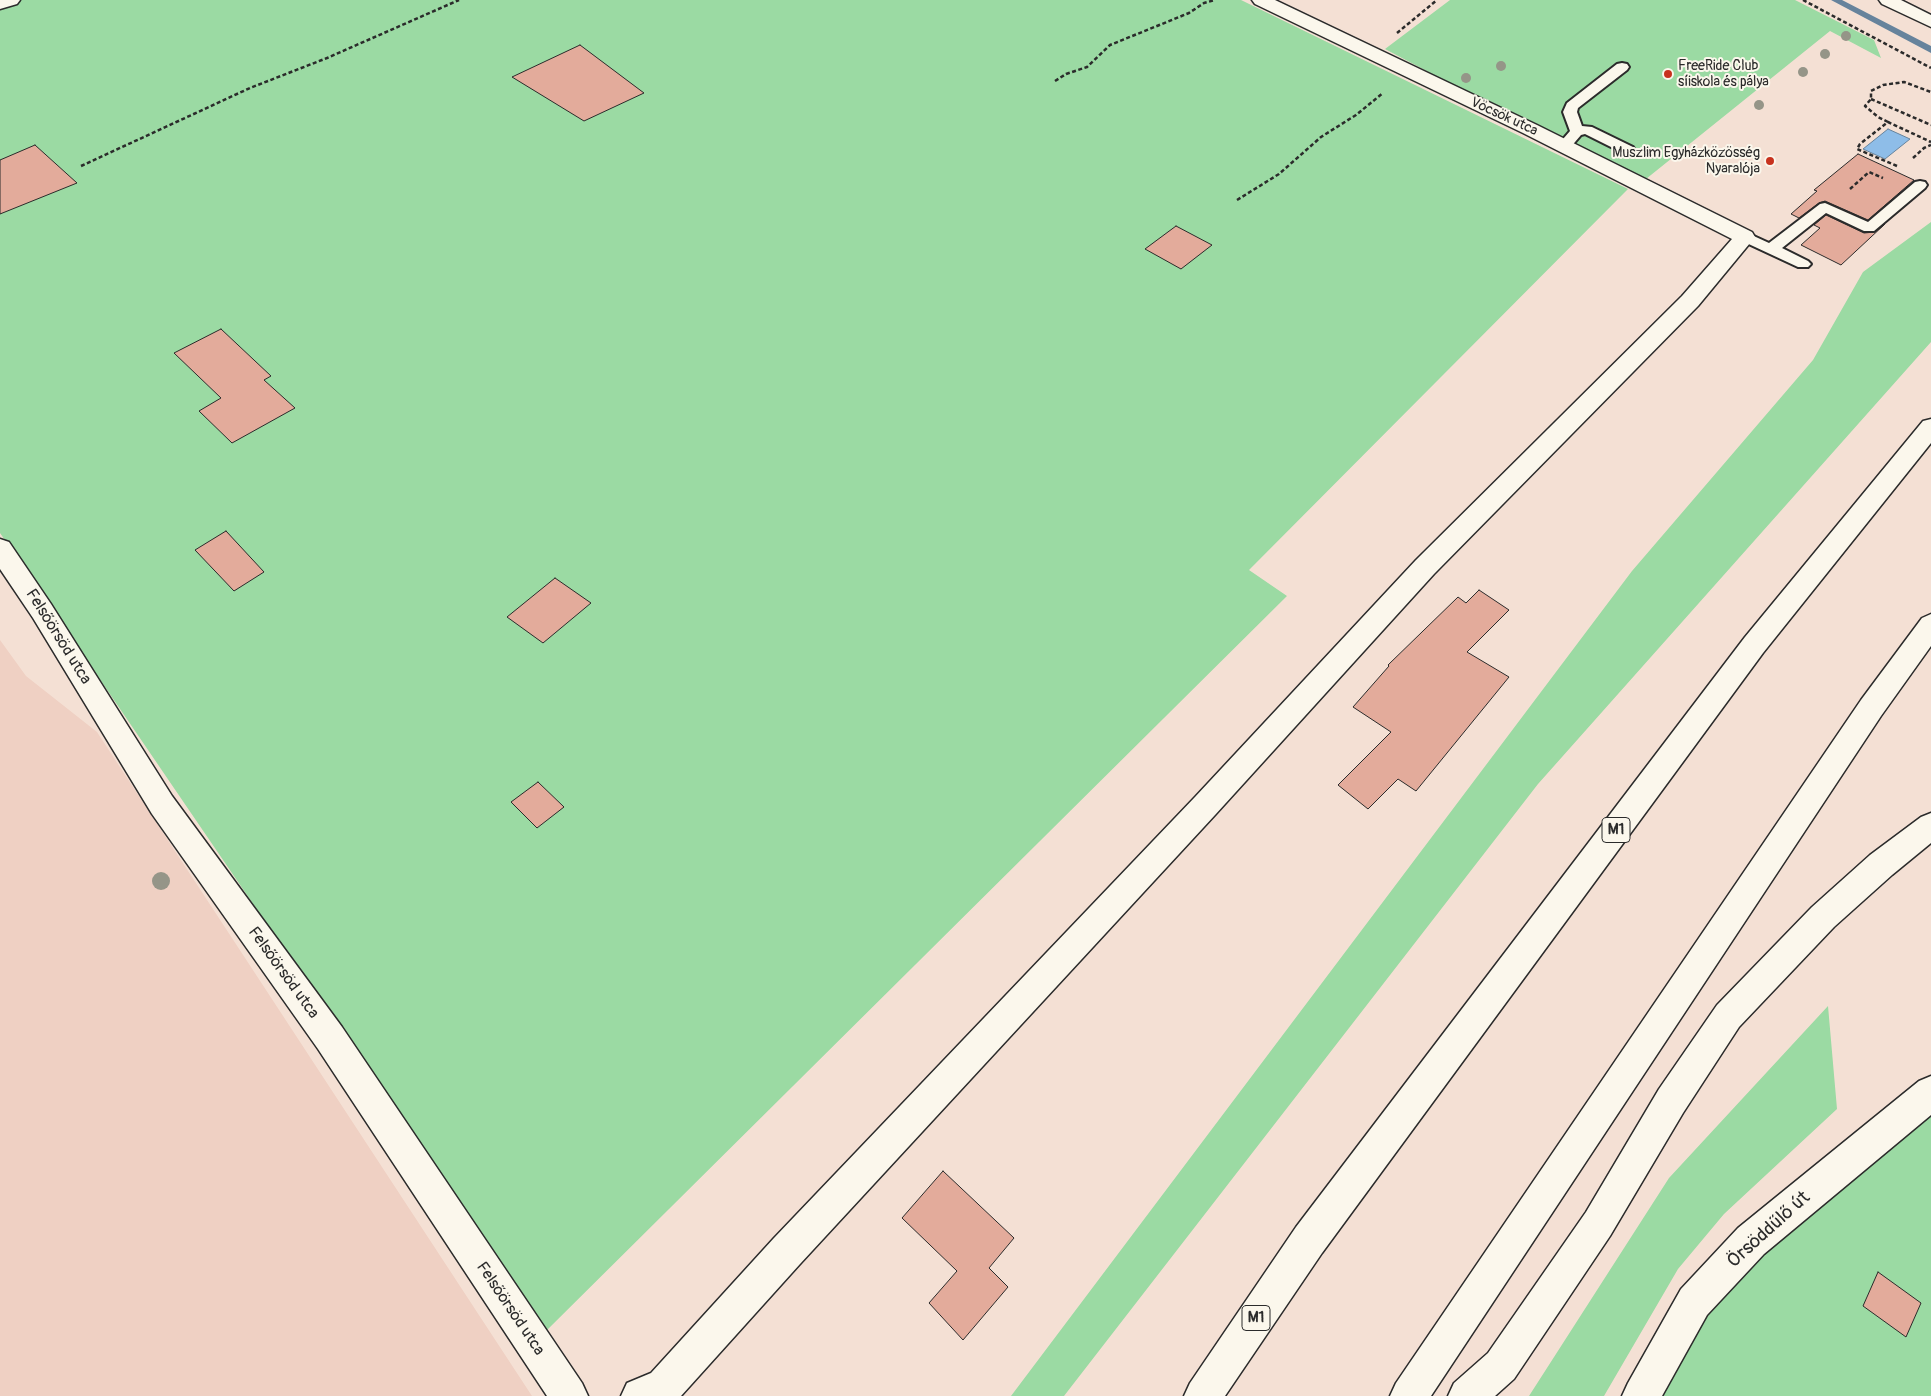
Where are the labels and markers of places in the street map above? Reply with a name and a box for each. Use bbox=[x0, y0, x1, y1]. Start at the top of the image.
place label: FreeRide Club síiskola és pálya bbox=[1678, 58, 1769, 90]
marker: FreeRide Club síiskola és pálya bbox=[1662, 68, 1674, 80]
place label: Muszlim Egyházközösség Nyaralója bbox=[1612, 145, 1760, 178]
marker: Muszlim Egyházközösség Nyaralója bbox=[1764, 155, 1776, 167]

